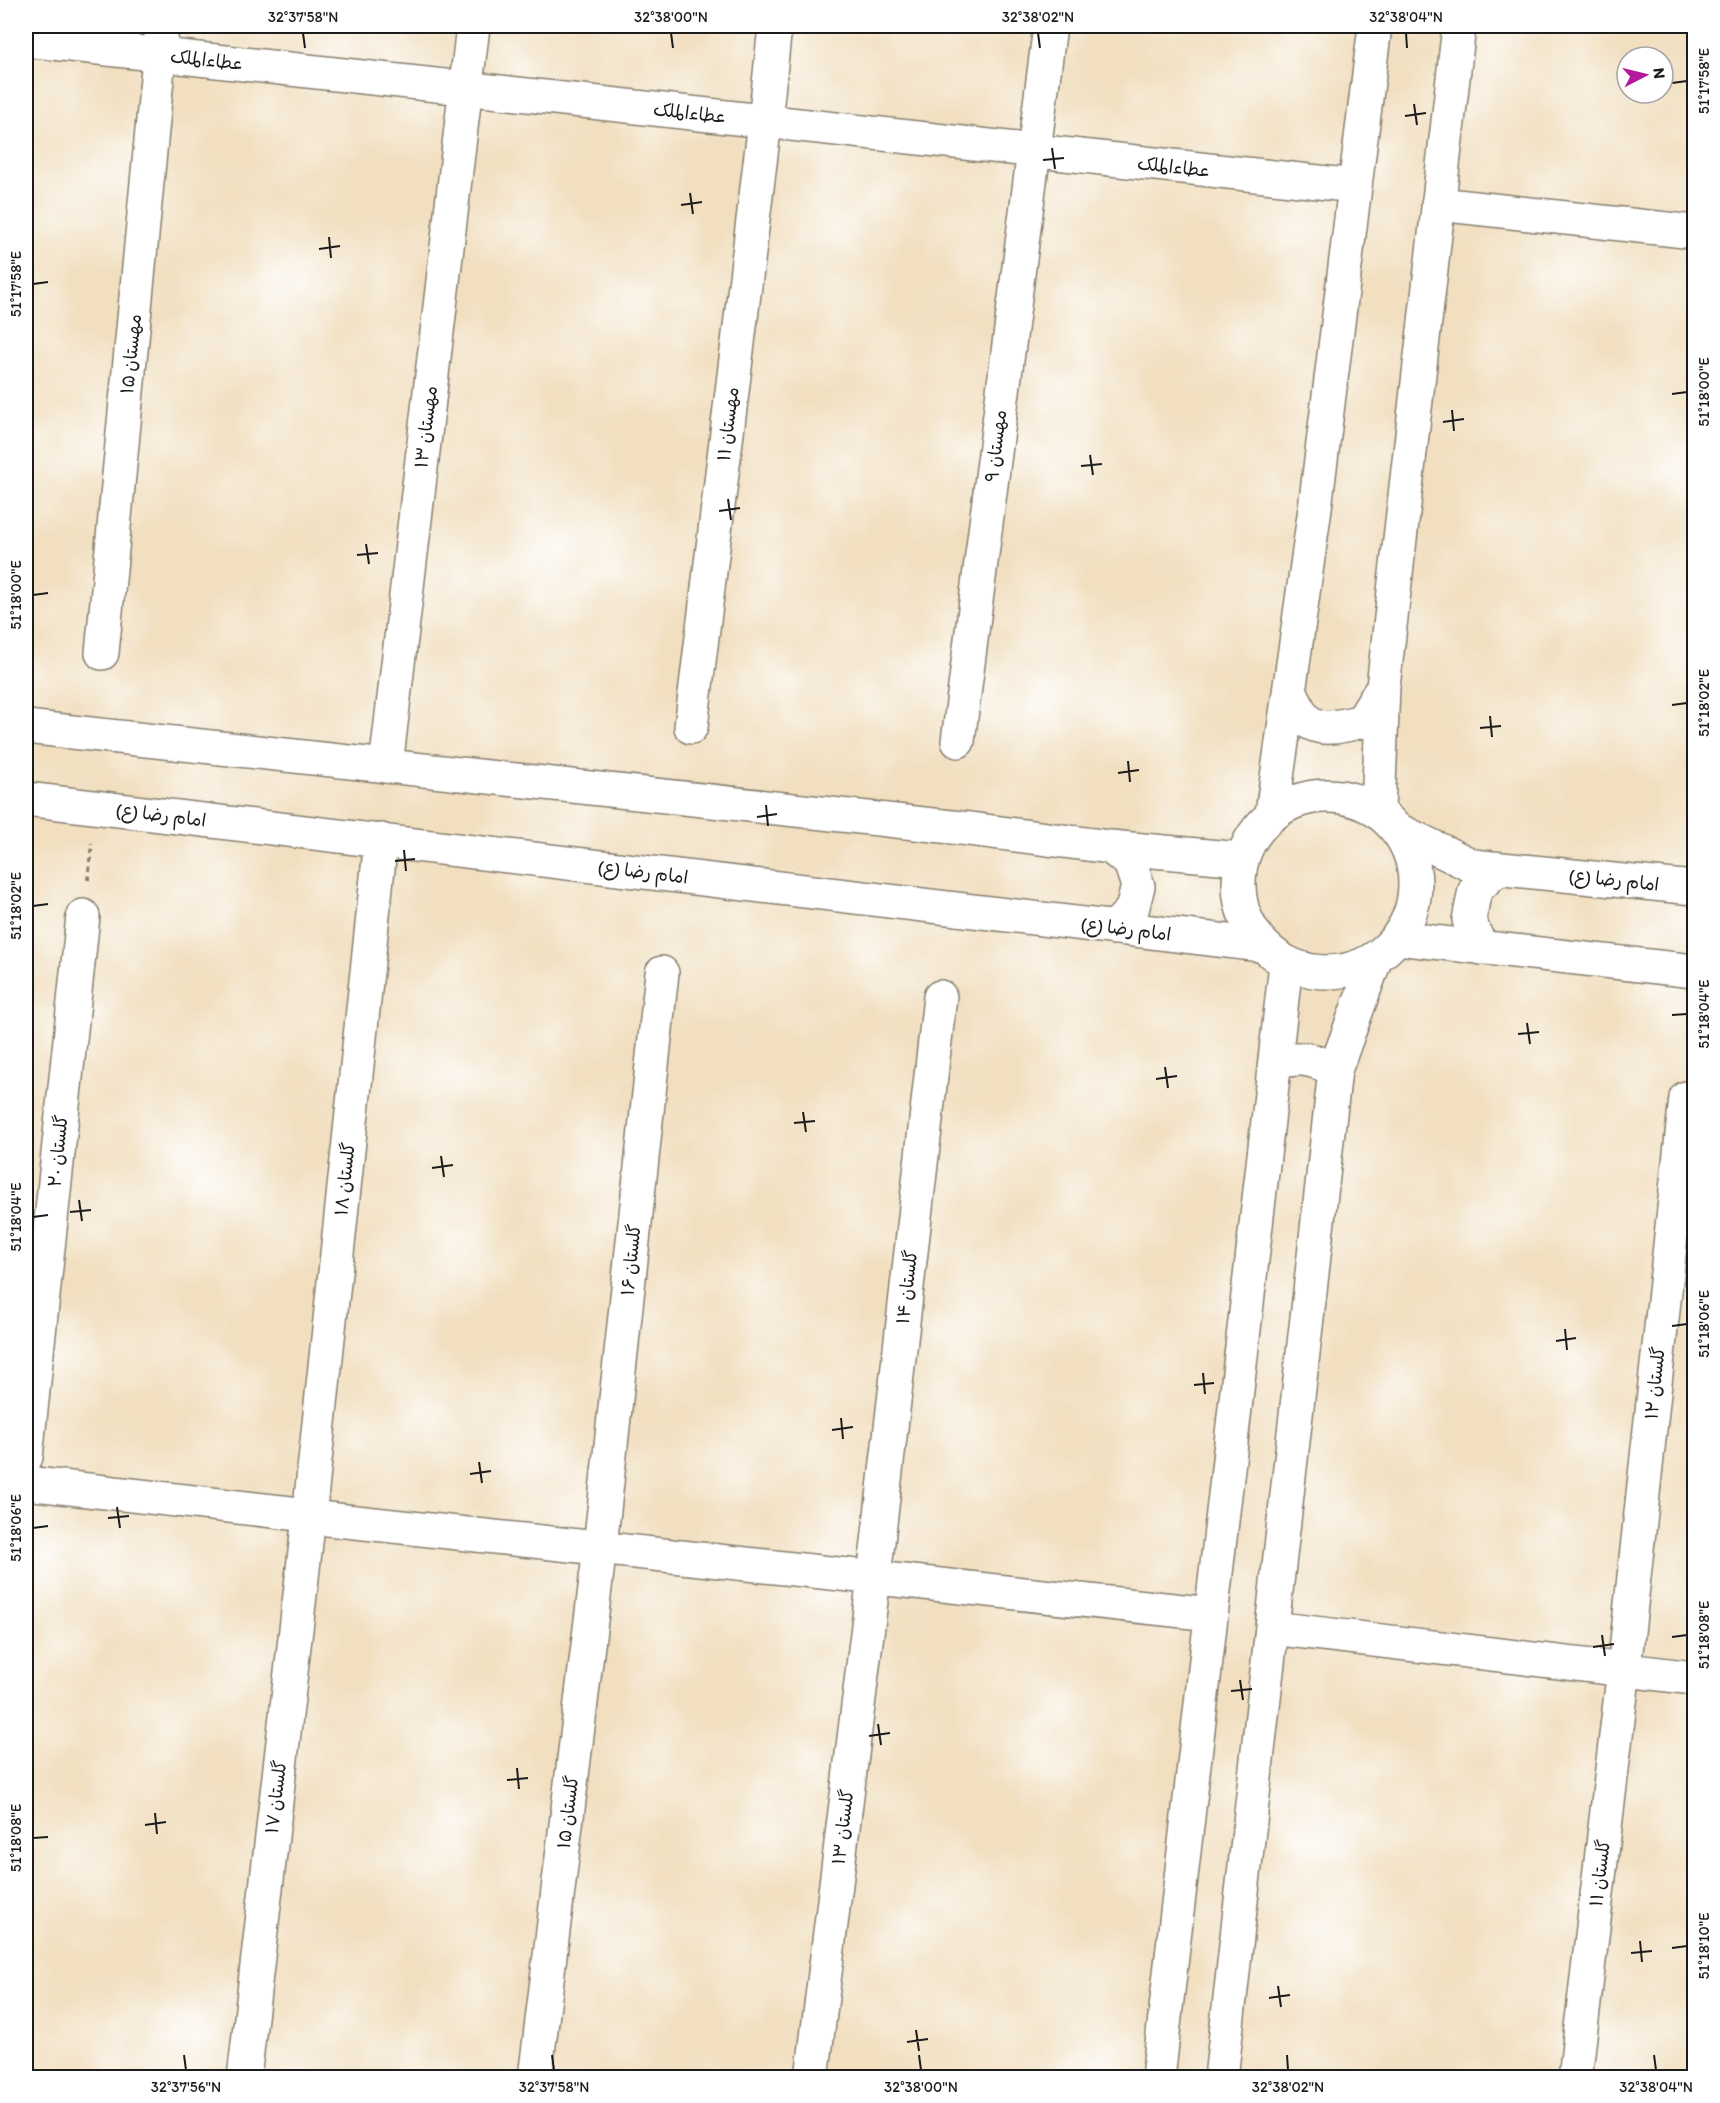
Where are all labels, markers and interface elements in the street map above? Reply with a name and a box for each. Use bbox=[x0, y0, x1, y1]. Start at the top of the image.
text: 32°37'58"N bbox=[268, 8, 338, 26]
text: 32°38'00"N bbox=[634, 8, 708, 26]
text: 32°38'02"N bbox=[1002, 8, 1074, 26]
text: 32°38'04"N bbox=[1369, 8, 1443, 26]
street label: عطاءالملک bbox=[169, 45, 245, 75]
north arrow bbox=[1615, 45, 1675, 105]
text: 51°17'58"E bbox=[1695, 48, 1713, 114]
text: N bbox=[1649, 67, 1669, 80]
street label: عطاءالملک bbox=[652, 98, 728, 128]
street label: عطاءالملک bbox=[1136, 152, 1212, 182]
text: 51°17'58"E bbox=[7, 251, 25, 317]
street label: مهستان ۱۵ bbox=[116, 313, 146, 395]
text: 51°18'00"E bbox=[1695, 357, 1713, 427]
street label: مهستان ۱۳ bbox=[410, 385, 442, 469]
street label: مهستان ۱۱ bbox=[713, 386, 743, 462]
street label: مهستان ۹ bbox=[981, 409, 1011, 483]
text: 51°18'00"E bbox=[7, 560, 25, 630]
text: 51°18'02"E bbox=[1695, 669, 1713, 737]
street label: امام رضا (ع) bbox=[114, 799, 207, 834]
street label: امام رضا (ع) bbox=[596, 856, 689, 891]
street label: امام رضا (ع) bbox=[1567, 864, 1660, 899]
text: 51°18'02"E bbox=[7, 872, 25, 940]
street label: امام رضا (ع) bbox=[1079, 913, 1172, 948]
text: 51°18'04"E bbox=[1695, 979, 1713, 1049]
street label: گلستان ۲۰ bbox=[43, 1114, 73, 1188]
street label: گلستان ۱۸ bbox=[330, 1141, 360, 1217]
text: 51°18'04"E bbox=[7, 1182, 25, 1252]
street label: گلستان ۱۶ bbox=[616, 1223, 646, 1297]
street label: گلستان ۱۴ bbox=[892, 1248, 922, 1325]
text: 51°18'06"E bbox=[1695, 1290, 1713, 1358]
street label: گلستان ۱۲ bbox=[1640, 1345, 1670, 1421]
text: 51°18'06"E bbox=[7, 1494, 25, 1562]
text: 51°18'08"E bbox=[1695, 1601, 1713, 1669]
street label: گلستان ۱۷ bbox=[261, 1759, 291, 1835]
street label: گلستان ۱۵ bbox=[553, 1774, 583, 1850]
street label: گلستان ۱۳ bbox=[827, 1788, 859, 1866]
text: 51°18'08"E bbox=[7, 1804, 25, 1872]
street label: گلستان ۱۱ bbox=[1585, 1838, 1615, 1908]
text: 51°18'10"E bbox=[1695, 1912, 1713, 1980]
text: 32°37'56"N bbox=[151, 2078, 221, 2096]
text: 32°37'58"N bbox=[519, 2078, 589, 2096]
text: 32°38'00"N bbox=[884, 2078, 958, 2096]
text: 32°38'02"N bbox=[1252, 2078, 1324, 2096]
text: 32°38'04"N bbox=[1619, 2078, 1693, 2096]

